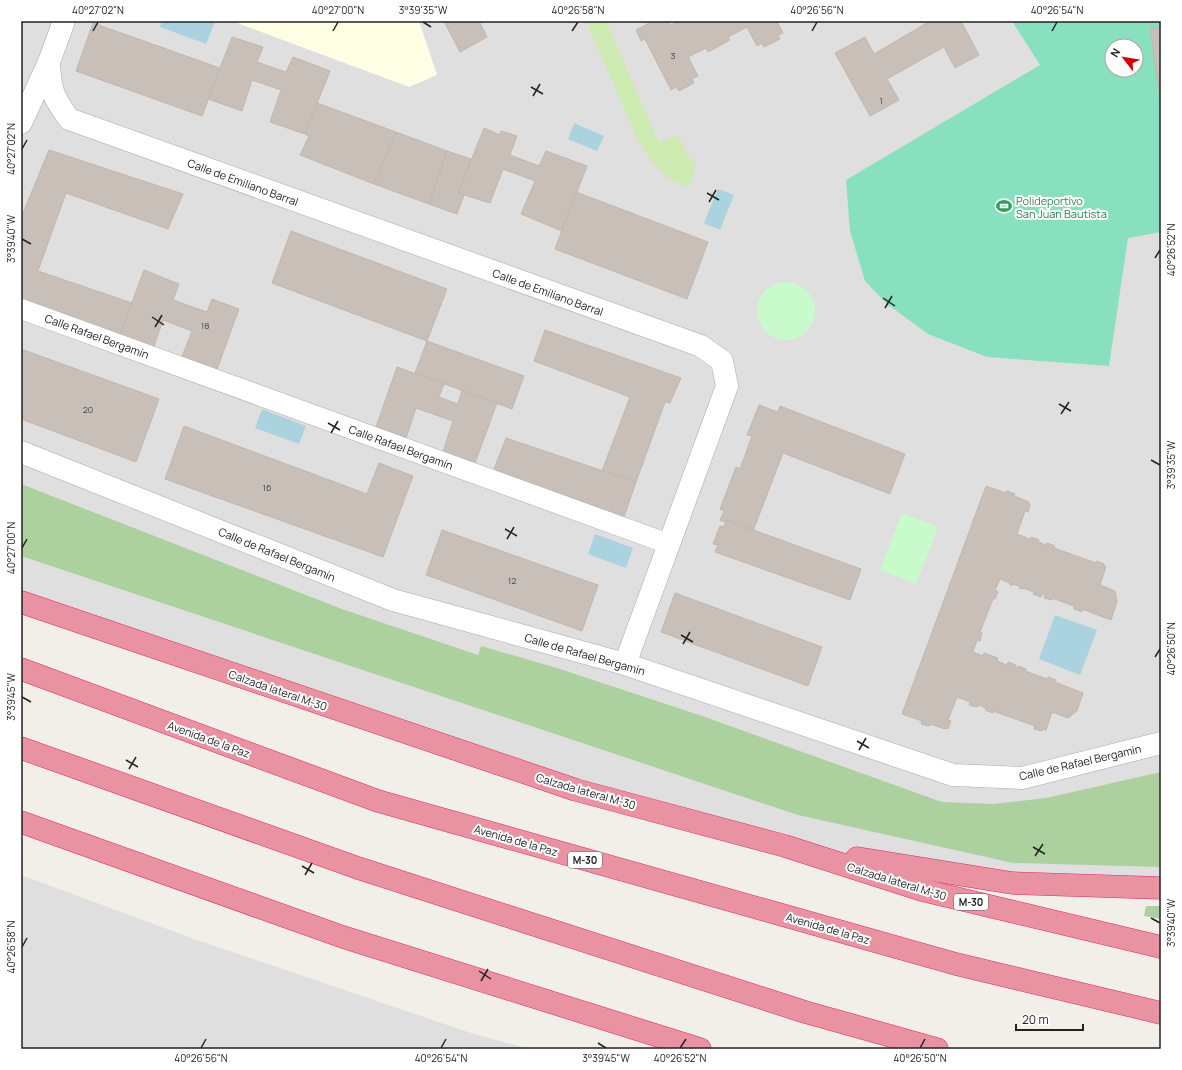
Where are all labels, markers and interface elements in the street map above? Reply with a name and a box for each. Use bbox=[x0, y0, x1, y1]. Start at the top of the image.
text: 40°27'02"N bbox=[72, 3, 124, 17]
text: 40°27'00"N bbox=[312, 3, 364, 17]
text: 3°39'35"W bbox=[399, 3, 448, 17]
text: 40°26'58"N bbox=[552, 3, 605, 17]
text: 40°26'56"N bbox=[790, 3, 844, 17]
text: 40°26'54"N bbox=[1031, 3, 1083, 17]
north arrow bbox=[1104, 38, 1144, 78]
text: N bbox=[1107, 45, 1124, 60]
house number: 3 bbox=[671, 49, 676, 62]
house number: 1 bbox=[879, 94, 883, 107]
text: 40°27'02"N bbox=[4, 123, 18, 175]
street label: Calle de Emiliano Barral bbox=[186, 155, 300, 209]
place label: Polideportivo San Juan Bautista bbox=[1016, 193, 1107, 221]
sports icon: Polideportivo San Juan Bautista bbox=[995, 197, 1013, 215]
text: 3°39'40"W bbox=[4, 214, 18, 263]
text: 40°26'52"N bbox=[1164, 224, 1178, 276]
street label: Calle de Emiliano Barral bbox=[491, 265, 605, 319]
street label: Calle Rafael Bergamín bbox=[43, 310, 151, 362]
house number: 18 bbox=[201, 319, 209, 332]
house number: 20 bbox=[83, 403, 93, 416]
street label: Calle Rafael Bergamín bbox=[347, 421, 455, 473]
text: 3°39'35"W bbox=[1164, 440, 1178, 489]
house number: 16 bbox=[262, 481, 272, 494]
text: 40°27'00"N bbox=[4, 522, 18, 574]
street label: Calle de Rafael Bergamín bbox=[216, 524, 338, 584]
house number: 12 bbox=[508, 574, 516, 587]
text: 40°26'50"N bbox=[1164, 622, 1178, 676]
street label: Calle de Rafael Bergamín bbox=[523, 630, 647, 678]
street label: Calzada lateral M-30 bbox=[227, 666, 329, 714]
text: 3°39'45"W bbox=[4, 673, 18, 721]
street label: Avenida de la Paz bbox=[166, 717, 252, 761]
street label: Calle de Rafael Bergamín bbox=[1017, 741, 1143, 783]
street label: Calzada lateral M-30 bbox=[534, 770, 638, 812]
street label: Avenida de la Paz bbox=[472, 821, 560, 859]
road number: M-30 bbox=[568, 852, 602, 868]
street label: Calzada lateral M-30 bbox=[845, 859, 949, 903]
road number: M-30 bbox=[954, 894, 988, 910]
text: 3°39'40"W bbox=[1164, 898, 1178, 947]
street label: Avenida de la Paz bbox=[784, 909, 872, 947]
text: 40°26'58"N bbox=[4, 920, 18, 973]
scale bar bbox=[1016, 1006, 1083, 1032]
text: 20 m bbox=[1022, 1011, 1049, 1028]
text: 40°26'56"N bbox=[174, 1051, 228, 1065]
text: 40°26'54"N bbox=[415, 1051, 467, 1065]
text: 3°39'45"W bbox=[582, 1051, 630, 1065]
text: 40°26'52"N bbox=[654, 1051, 706, 1065]
text: 40°26'50"N bbox=[893, 1051, 947, 1065]

